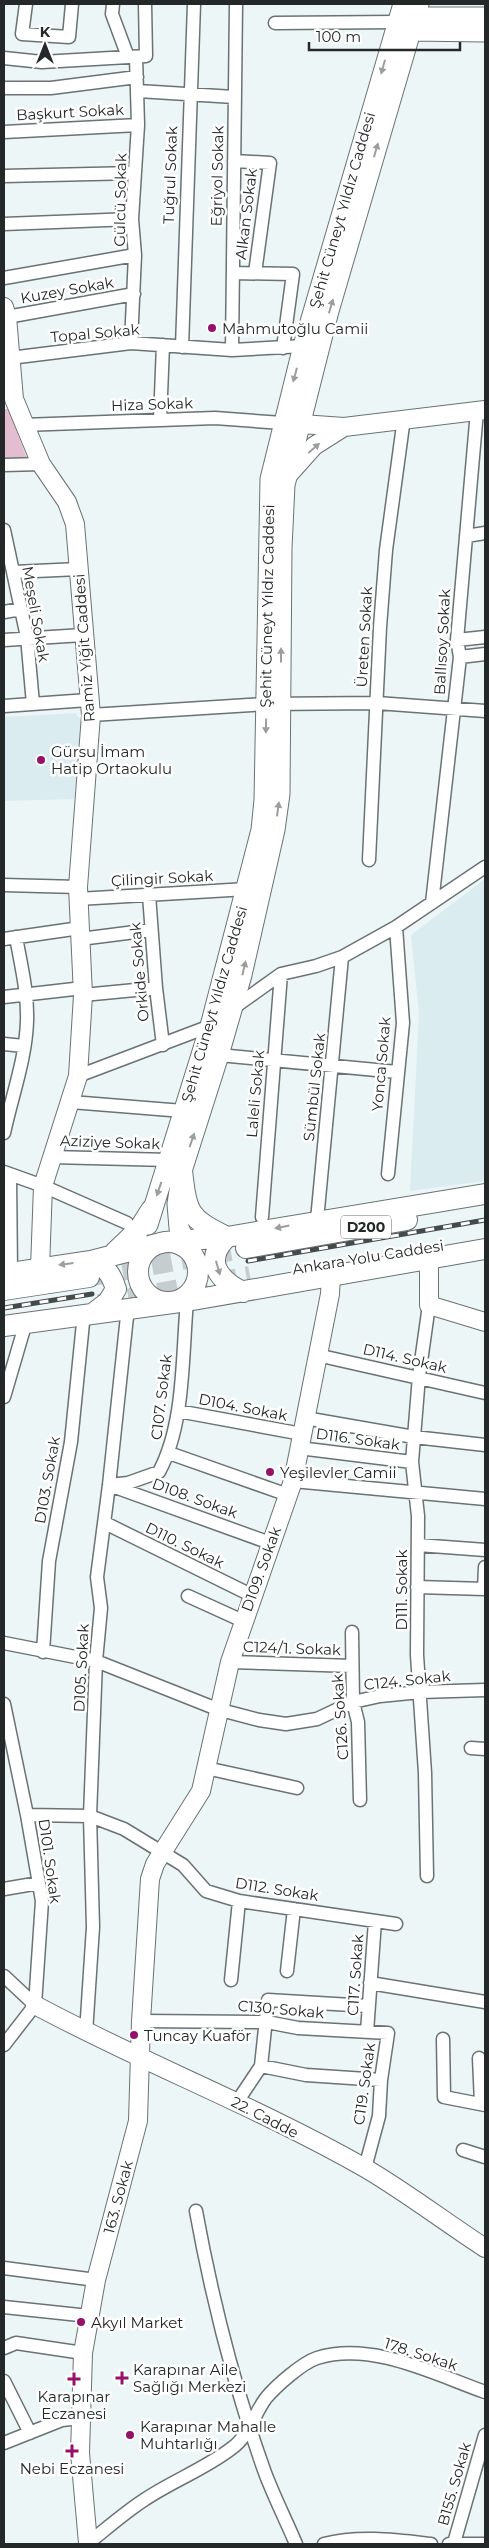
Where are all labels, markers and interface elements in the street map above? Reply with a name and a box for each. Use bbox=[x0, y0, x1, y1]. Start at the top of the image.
north arrow bbox=[20, 20, 70, 70]
scale bar bbox=[309, 20, 460, 52]
text: K bbox=[40, 23, 51, 41]
text: 100 m bbox=[316, 27, 361, 46]
one-way arrow bbox=[379, 60, 387, 75]
street label: Başkurt Sokak bbox=[16, 100, 124, 124]
street label: Şehit Cüneyt Yıldız Caddesi bbox=[305, 110, 379, 310]
street label: Tuğrul Sokak bbox=[159, 126, 181, 224]
street label: Eğriyol Sokak bbox=[207, 126, 227, 226]
one-way arrow bbox=[372, 142, 380, 157]
street label: Gülcü Sokak bbox=[110, 153, 130, 247]
street label: Alkan Sokak bbox=[231, 167, 261, 261]
street label: Kuzey Sokak bbox=[19, 272, 115, 308]
one-way arrow bbox=[327, 298, 335, 314]
place label: Mahmutoğlu Camii bbox=[222, 319, 368, 338]
street label: Topal Sokak bbox=[50, 320, 140, 346]
marker: Mahmutoğlu Camii bbox=[206, 322, 218, 334]
one-way arrow bbox=[291, 367, 299, 382]
street label: Hiza Sokak bbox=[111, 393, 193, 415]
one-way arrow bbox=[307, 442, 320, 453]
street label: Şehit Cüneyt Yıldız Caddesi bbox=[256, 504, 278, 708]
street label: Meşeli Sokak bbox=[18, 565, 54, 663]
street label: Ramiz Yiğit Caddesi bbox=[69, 573, 99, 723]
street label: Üreten Sokak bbox=[352, 586, 376, 688]
street label: Ballısoy Sokak bbox=[430, 588, 454, 695]
one-way arrow bbox=[277, 647, 285, 663]
one-way arrow bbox=[262, 719, 270, 735]
place label: Gürsu İmam Hatip Ortaokulu bbox=[51, 742, 172, 778]
marker: Gürsu İmam Hatip Ortaokulu bbox=[35, 754, 47, 766]
one-way arrow bbox=[274, 801, 282, 817]
street label: Çilingir Sokak bbox=[110, 866, 214, 890]
street label: Şehit Cüneyt Yıldız Caddesi bbox=[177, 904, 251, 1104]
street label: Orkide Sokak bbox=[125, 921, 153, 1023]
one-way arrow bbox=[240, 959, 248, 975]
street label: Yonca Sokak bbox=[367, 1016, 395, 1112]
street label: Sümbül Sokak bbox=[299, 1032, 329, 1142]
street label: Laleli Sokak bbox=[242, 1049, 268, 1139]
street label: Aziziye Sokak bbox=[60, 1131, 160, 1153]
one-way arrow bbox=[188, 1132, 196, 1147]
one-way arrow bbox=[154, 1182, 162, 1197]
road number: D200 bbox=[341, 1216, 391, 1238]
one-way arrow bbox=[274, 1223, 289, 1231]
street label: Ankara Yolu Caddesi bbox=[291, 1236, 445, 1278]
one-way arrow bbox=[58, 1260, 74, 1268]
one-way arrow bbox=[215, 1261, 223, 1276]
street label: D114. Sokak bbox=[361, 1339, 449, 1377]
street label: C107. Sokak bbox=[146, 1353, 176, 1441]
street label: D104. Sokak bbox=[197, 1389, 289, 1425]
street label: D116. Sokak bbox=[315, 1424, 401, 1454]
street label: D103. Sokak bbox=[30, 1435, 64, 1525]
place label: Yeşilevler Camii bbox=[280, 1463, 397, 1482]
marker: Yeşilevler Camii bbox=[264, 1466, 276, 1478]
street label: D108. Sokak bbox=[150, 1474, 240, 1522]
street label: D110. Sokak bbox=[143, 1518, 227, 1572]
street label: D109. Sokak bbox=[237, 1524, 285, 1614]
street label: D111. Sokak bbox=[392, 1550, 411, 1630]
street label: D105. Sokak bbox=[69, 1623, 93, 1713]
street label: C124/1. Sokak bbox=[243, 1637, 341, 1659]
street label: C124. Sokak bbox=[363, 1666, 451, 1694]
street label: C126. Sokak bbox=[328, 1673, 352, 1761]
street label: D101. Sokak bbox=[35, 1817, 65, 1905]
street label: D112. Sokak bbox=[234, 1873, 320, 1905]
street label: C117. Sokak bbox=[343, 1933, 367, 2017]
street label: C130. Sokak bbox=[237, 1996, 325, 2022]
place label: Tuncay Kuaför bbox=[144, 2026, 251, 2045]
marker: Tuncay Kuaför bbox=[128, 2029, 140, 2041]
street label: C119. Sokak bbox=[349, 2042, 379, 2126]
street label: 22. Cadde bbox=[228, 2092, 302, 2142]
street label: 163. Sokak bbox=[99, 2158, 137, 2236]
place label: Akyıl Market bbox=[91, 2313, 183, 2332]
marker: Akyıl Market bbox=[75, 2316, 87, 2328]
street label: 178. Sokak bbox=[382, 2333, 460, 2375]
place label: Karapınar Aile Sağlığı Merkezi bbox=[133, 2360, 246, 2396]
marker: Karapınar Aile Sağlığı Merkezi bbox=[115, 2371, 129, 2385]
marker: Karapınar Eczanesi bbox=[68, 2373, 80, 2385]
place label: Karapınar Eczanesi bbox=[38, 2387, 110, 2423]
place label: Karapınar Mahalle Muhtarlığı bbox=[140, 2417, 276, 2453]
marker: Karapınar Mahalle Muhtarlığı bbox=[124, 2429, 136, 2441]
street label: B155. Sokak bbox=[433, 2440, 475, 2528]
marker: Nebi Eczanesi bbox=[66, 2445, 78, 2457]
place label: Nebi Eczanesi bbox=[20, 2459, 124, 2478]

